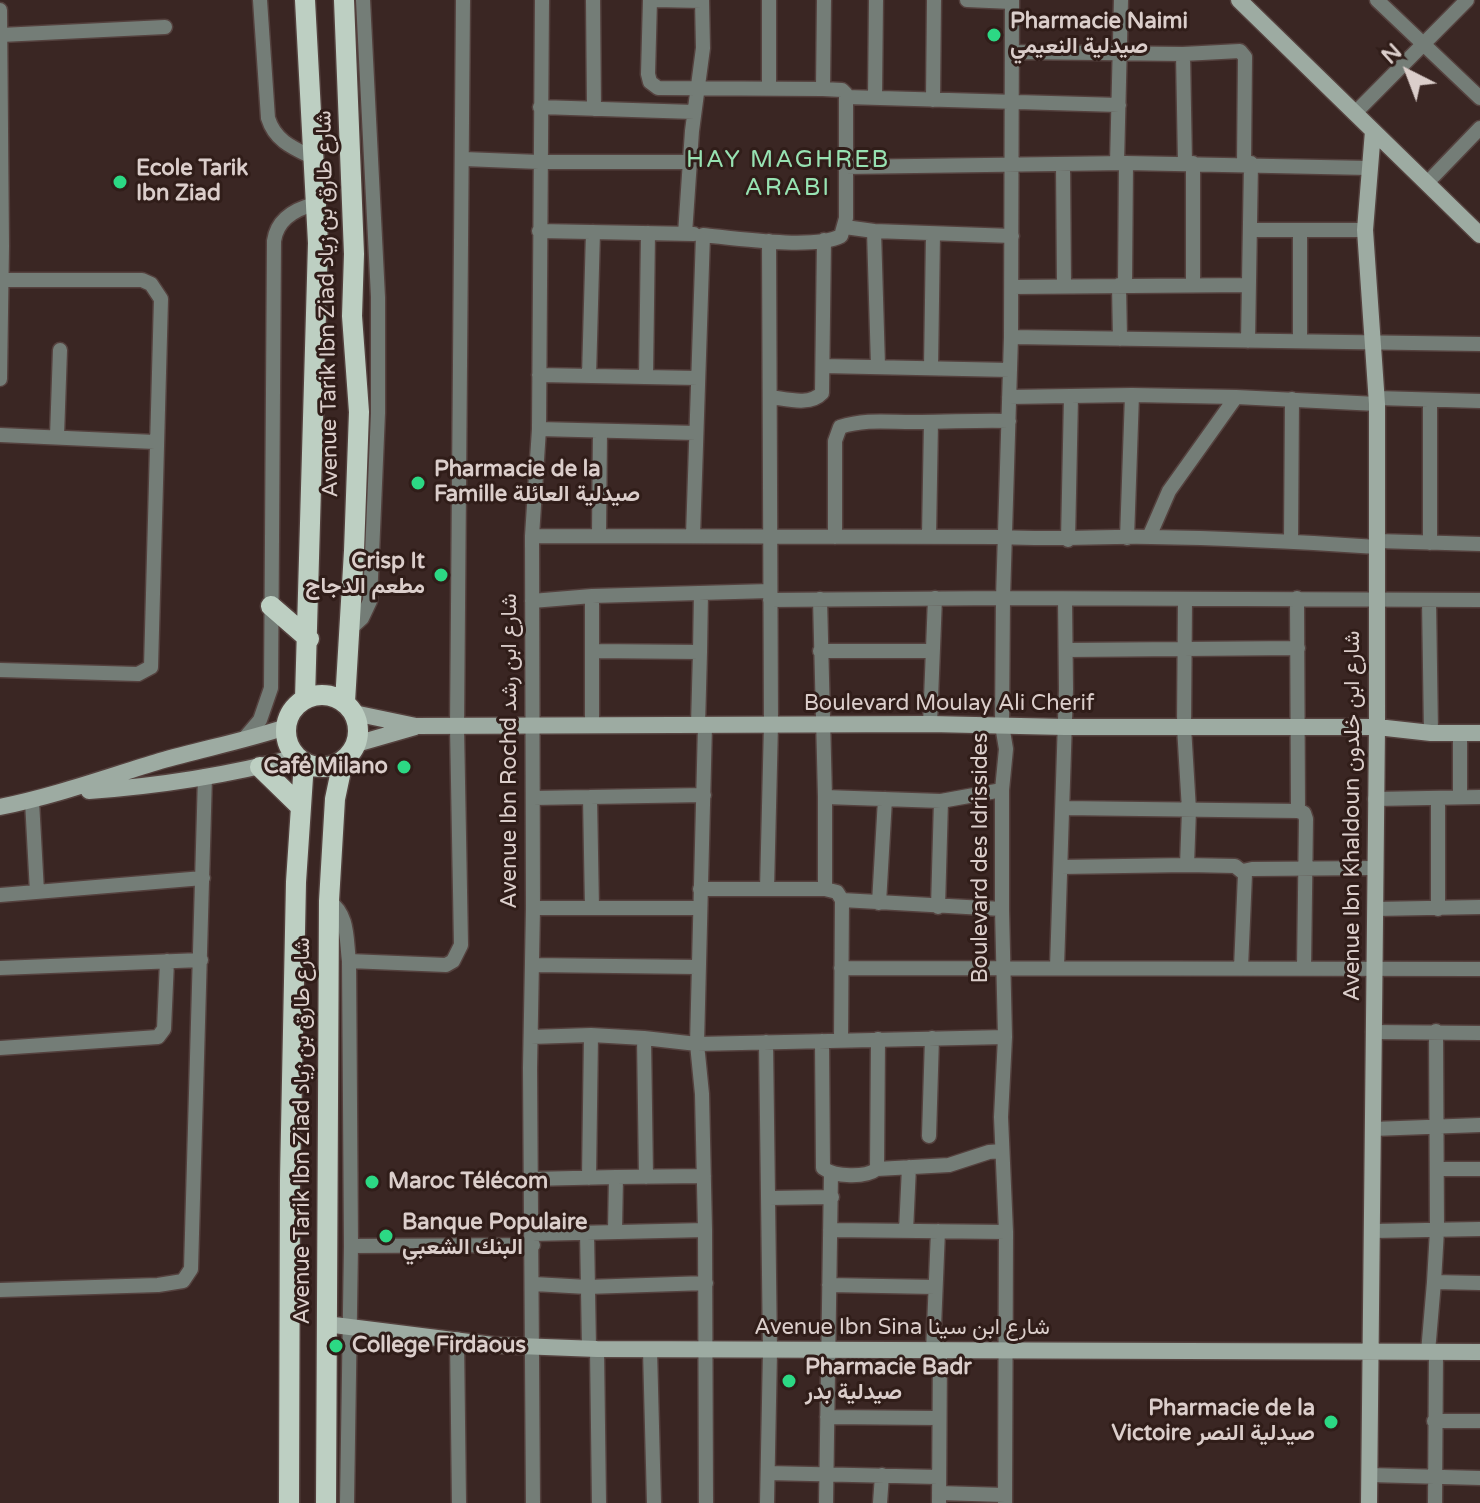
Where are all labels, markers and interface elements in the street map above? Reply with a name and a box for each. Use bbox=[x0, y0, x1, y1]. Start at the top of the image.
place label: Pharmacie Naimi صيدلية النعيمي bbox=[1010, 9, 1188, 60]
marker: Pharmacie Naimi صيدلية النعيمي bbox=[985, 26, 1003, 44]
north arrow bbox=[1368, 32, 1448, 112]
text: N bbox=[1377, 39, 1407, 70]
street label: Avenue Tarik Ibn Ziad شارع طارق بن زياد bbox=[311, 110, 345, 498]
district label: HAY MAGHREB ARABI bbox=[686, 147, 890, 203]
place label: Ecole Tarik Ibn Ziad bbox=[136, 156, 248, 208]
marker: Ecole Tarik Ibn Ziad bbox=[111, 173, 129, 191]
place label: Pharmacie de la Famille صيدلية العائلة bbox=[434, 457, 640, 508]
marker: Pharmacie de la Famille صيدلية العائلة bbox=[409, 474, 427, 492]
place label: Crisp It مطعم الدجاج bbox=[305, 549, 425, 600]
marker: Crisp It مطعم الدجاج bbox=[432, 566, 450, 584]
street label: Avenue Ibn Rochd شارع ابن رشد bbox=[497, 593, 523, 909]
street label: Avenue Ibn Khaldoun شارع ابن خلدون bbox=[1340, 631, 1366, 1001]
street label: Boulevard Moulay Ali Cherif bbox=[804, 691, 1094, 717]
street label: Boulevard des Idrissides bbox=[968, 732, 994, 984]
place label: Café Milano bbox=[264, 754, 388, 780]
marker: Café Milano bbox=[395, 758, 413, 776]
street label: Avenue Tarik Ibn Ziad شارع طارق بن زياد bbox=[290, 937, 316, 1325]
place label: Maroc Télécom bbox=[388, 1169, 548, 1195]
marker: Maroc Télécom bbox=[363, 1173, 381, 1191]
place label: Banque Populaire البنك الشعبي bbox=[402, 1210, 587, 1262]
marker: Banque Populaire البنك الشعبي bbox=[377, 1227, 395, 1245]
street label: Avenue Ibn Sina شارع ابن سينا bbox=[754, 1315, 1050, 1341]
place label: College Firdaous bbox=[352, 1333, 526, 1359]
marker: College Firdaous bbox=[327, 1337, 345, 1355]
place label: Pharmacie Badr صيدلية بدر bbox=[805, 1355, 972, 1406]
marker: Pharmacie Badr صيدلية بدر bbox=[780, 1372, 798, 1390]
place label: Pharmacie de la Victoire صيدلية النصر bbox=[1111, 1396, 1315, 1448]
marker: Pharmacie de la Victoire صيدلية النصر bbox=[1322, 1413, 1340, 1431]

